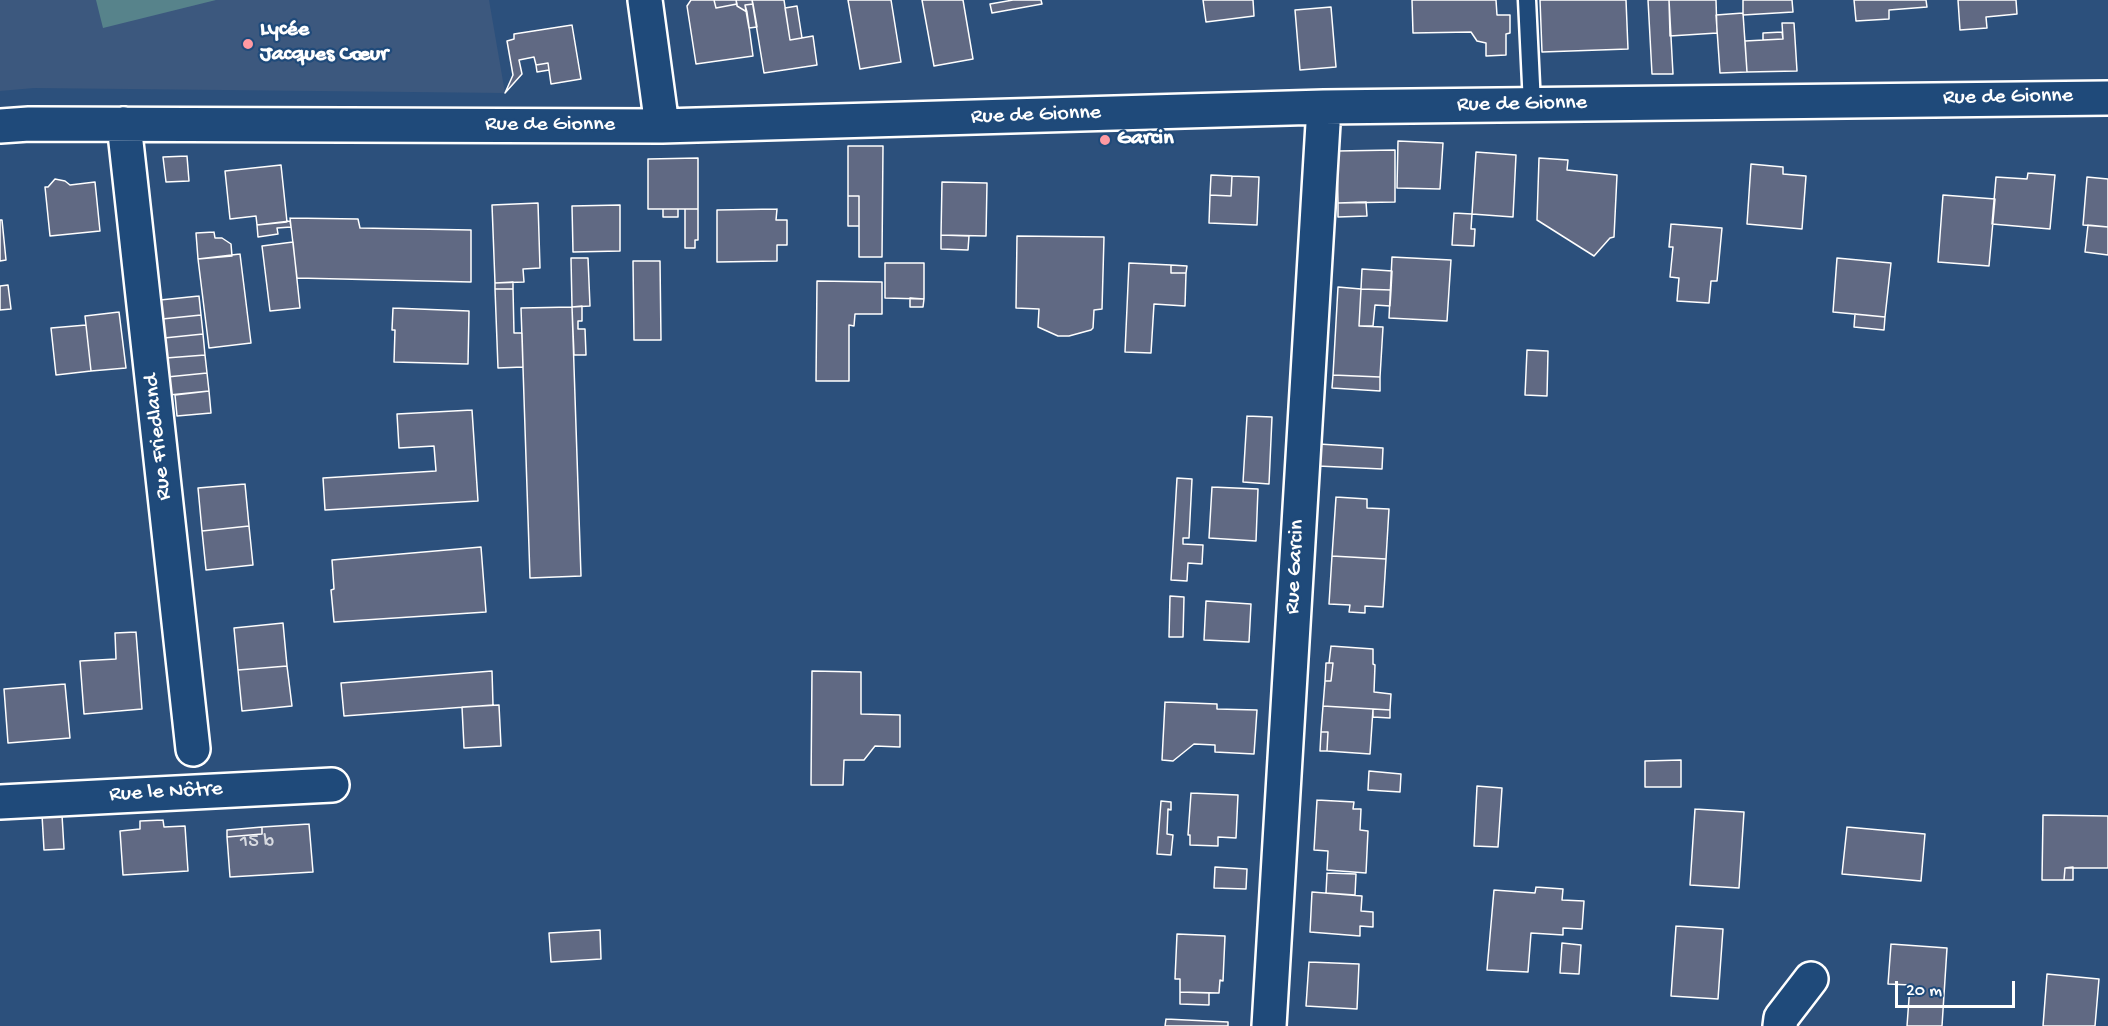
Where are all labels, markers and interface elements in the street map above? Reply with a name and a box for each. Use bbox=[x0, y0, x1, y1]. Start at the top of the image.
place label: Lycée Jacques Cœur bbox=[260, 18, 388, 70]
marker: Lycée Jacques Cœur bbox=[241, 37, 255, 51]
street label: Rue de Gionne bbox=[1943, 84, 2073, 112]
street label: Rue de Gionne bbox=[1457, 91, 1587, 119]
street label: Rue de Gionne bbox=[970, 101, 1102, 131]
street label: Rue de Gionne bbox=[485, 113, 615, 139]
place label: Garcin bbox=[1117, 127, 1174, 153]
marker: Garcin bbox=[1098, 133, 1112, 147]
street label: Rue Friedland bbox=[139, 373, 179, 501]
street label: Rue Garcin bbox=[1280, 519, 1312, 615]
street label: Rue le Nôtre bbox=[109, 777, 223, 809]
house number: 15 b bbox=[240, 831, 274, 855]
scale bar bbox=[1898, 969, 2018, 1007]
text: 20 m bbox=[1906, 981, 1942, 1002]

